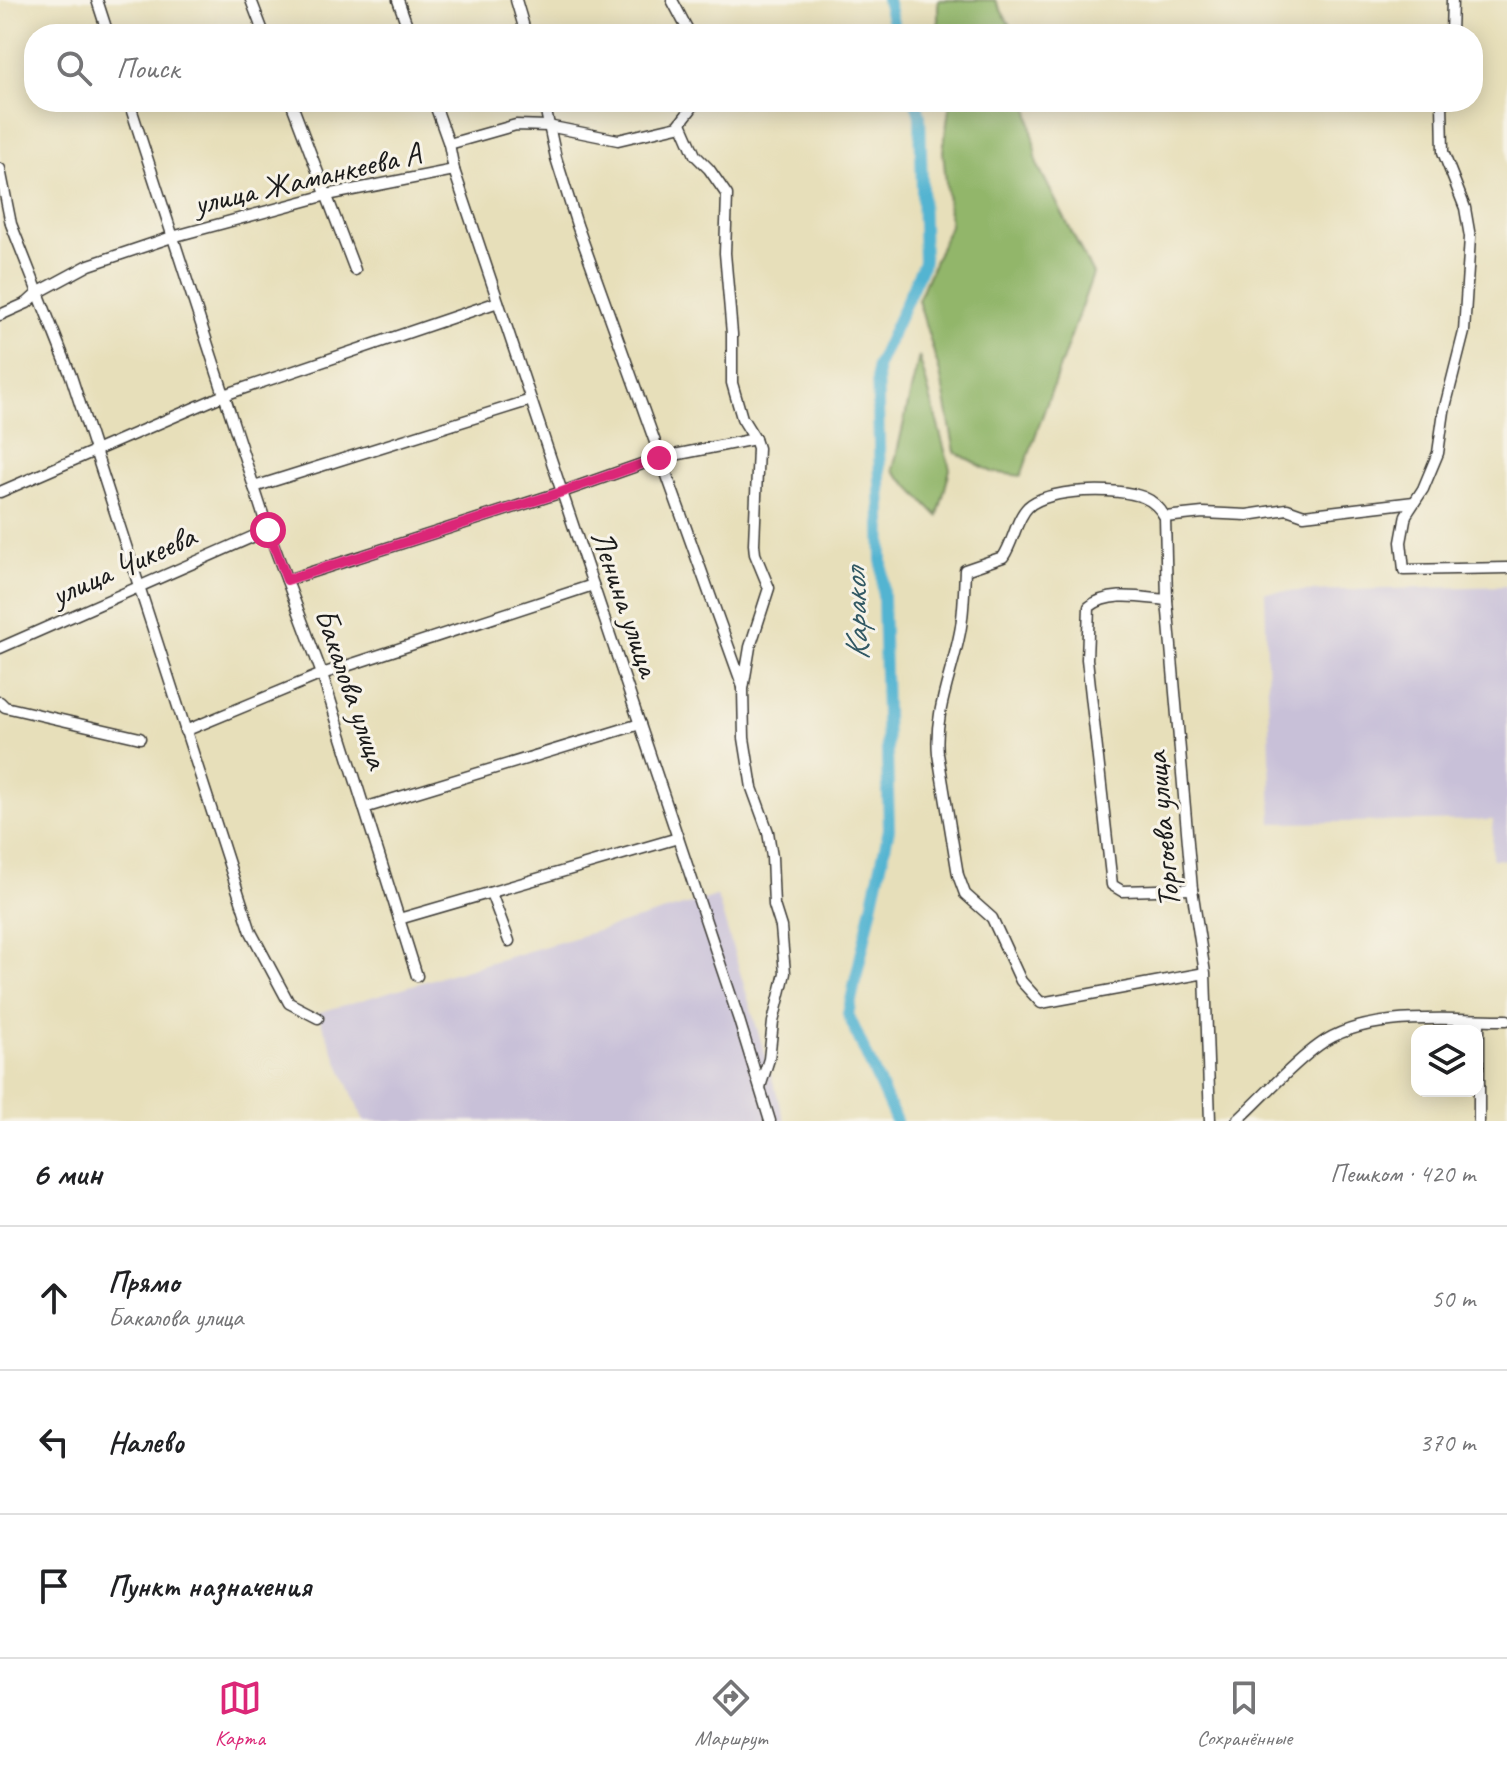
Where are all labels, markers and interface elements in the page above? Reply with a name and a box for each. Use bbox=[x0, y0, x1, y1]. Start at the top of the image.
search box bbox=[24, 24, 1483, 112]
icon: search bbox=[52, 46, 96, 90]
text: Поиск bbox=[116, 49, 179, 87]
street label: улица Жаманкеева А bbox=[188, 132, 426, 225]
route end bbox=[641, 440, 677, 476]
route start bbox=[250, 512, 286, 548]
street label: улица Чикеева bbox=[43, 515, 204, 616]
street label: Ленина улица bbox=[581, 525, 671, 684]
water label: Каракол bbox=[832, 563, 879, 662]
street label: Бакалова улица bbox=[305, 603, 399, 776]
street label: Торгоева улица bbox=[1135, 748, 1190, 910]
map controls bbox=[1411, 1025, 1483, 1097]
button: layers bbox=[1411, 1025, 1483, 1097]
text: 6 мин bbox=[32, 1152, 102, 1195]
text: Пешком · 420 m bbox=[1330, 1157, 1475, 1190]
text: Прямо bbox=[108, 1263, 179, 1301]
icon: ahead bbox=[32, 1276, 76, 1320]
text: 50 m bbox=[1431, 1282, 1475, 1315]
text: Бакалова улица bbox=[108, 1301, 243, 1334]
icon: left bbox=[32, 1420, 76, 1464]
text: Налево bbox=[108, 1423, 184, 1461]
text: 370 m bbox=[1419, 1426, 1475, 1459]
icon: arrive bbox=[32, 1564, 76, 1608]
text: Пункт назначения bbox=[108, 1567, 311, 1605]
tab: Карта bbox=[215, 1676, 265, 1752]
tab: Маршрут bbox=[695, 1676, 767, 1752]
tab: Сохранённые bbox=[1197, 1676, 1292, 1752]

